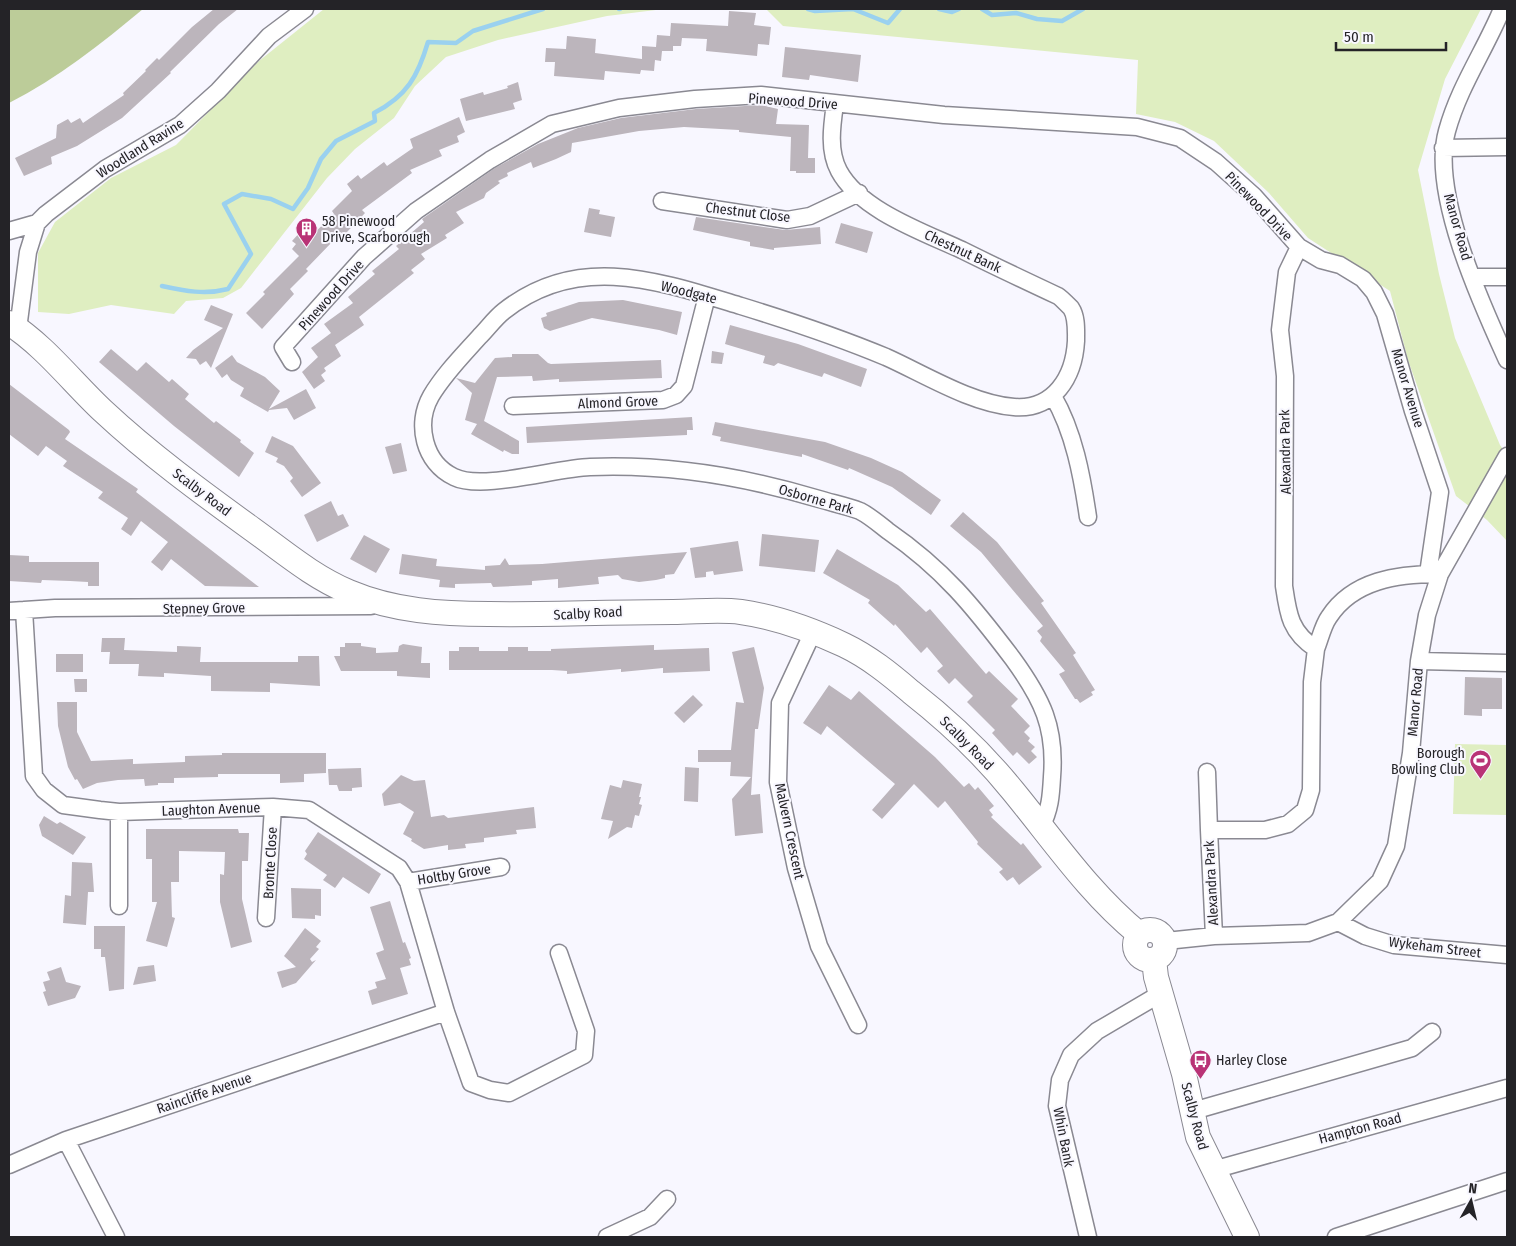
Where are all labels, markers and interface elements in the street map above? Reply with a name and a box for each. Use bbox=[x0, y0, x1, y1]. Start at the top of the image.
scale bar bbox=[1336, 20, 1446, 52]
text: 50 m bbox=[1344, 28, 1374, 46]
street label: Pinewood Drive bbox=[748, 90, 838, 113]
street label: Woodland Ravine bbox=[94, 115, 187, 182]
street label: Pinewood Drive bbox=[1221, 168, 1296, 244]
street label: Manor Road bbox=[1440, 192, 1475, 263]
street label: Chestnut Close bbox=[705, 199, 791, 226]
place label: 58 Pinewood Drive, Scarborough bbox=[322, 213, 430, 246]
building icon: 58 Pinewood Drive, Scarborough bbox=[294, 217, 318, 248]
street label: Chestnut Bank bbox=[922, 226, 1004, 277]
street label: Pinewood Drive bbox=[295, 256, 368, 334]
street label: Woodgate bbox=[659, 277, 719, 308]
street label: Manor Avenue bbox=[1387, 347, 1428, 430]
street label: Almond Grove bbox=[578, 393, 659, 412]
street label: Alexandra Park bbox=[1276, 409, 1295, 495]
street label: Scalby Road bbox=[169, 465, 234, 520]
street label: Osborne Park bbox=[777, 481, 856, 518]
street label: Stepney Grove bbox=[163, 599, 245, 618]
street label: Scalby Road bbox=[553, 603, 623, 624]
street label: Manor Road bbox=[1404, 667, 1427, 737]
street label: Scalby Road bbox=[936, 713, 997, 774]
place label: Borough Bowling Club bbox=[1391, 745, 1465, 778]
sports icon: Borough Bowling Club bbox=[1469, 749, 1493, 780]
street label: Malvern Crescent bbox=[771, 782, 808, 881]
street label: Laughton Avenue bbox=[161, 799, 261, 820]
street label: Bronte Close bbox=[260, 826, 281, 900]
street label: Alexandra Park bbox=[1201, 840, 1222, 926]
street label: Holtby Grove bbox=[416, 860, 492, 889]
street label: Wykeham Street bbox=[1388, 933, 1482, 962]
bus stop icon: Harley Close bbox=[1188, 1048, 1212, 1079]
place label: Harley Close bbox=[1216, 1052, 1287, 1069]
street label: Raincliffe Avenue bbox=[155, 1069, 254, 1118]
street label: Scalby Road bbox=[1177, 1081, 1212, 1152]
street label: Whin Bank bbox=[1049, 1106, 1078, 1169]
street label: Hampton Road bbox=[1317, 1109, 1403, 1148]
north arrow bbox=[1446, 1176, 1496, 1226]
text: N bbox=[1467, 1180, 1478, 1198]

